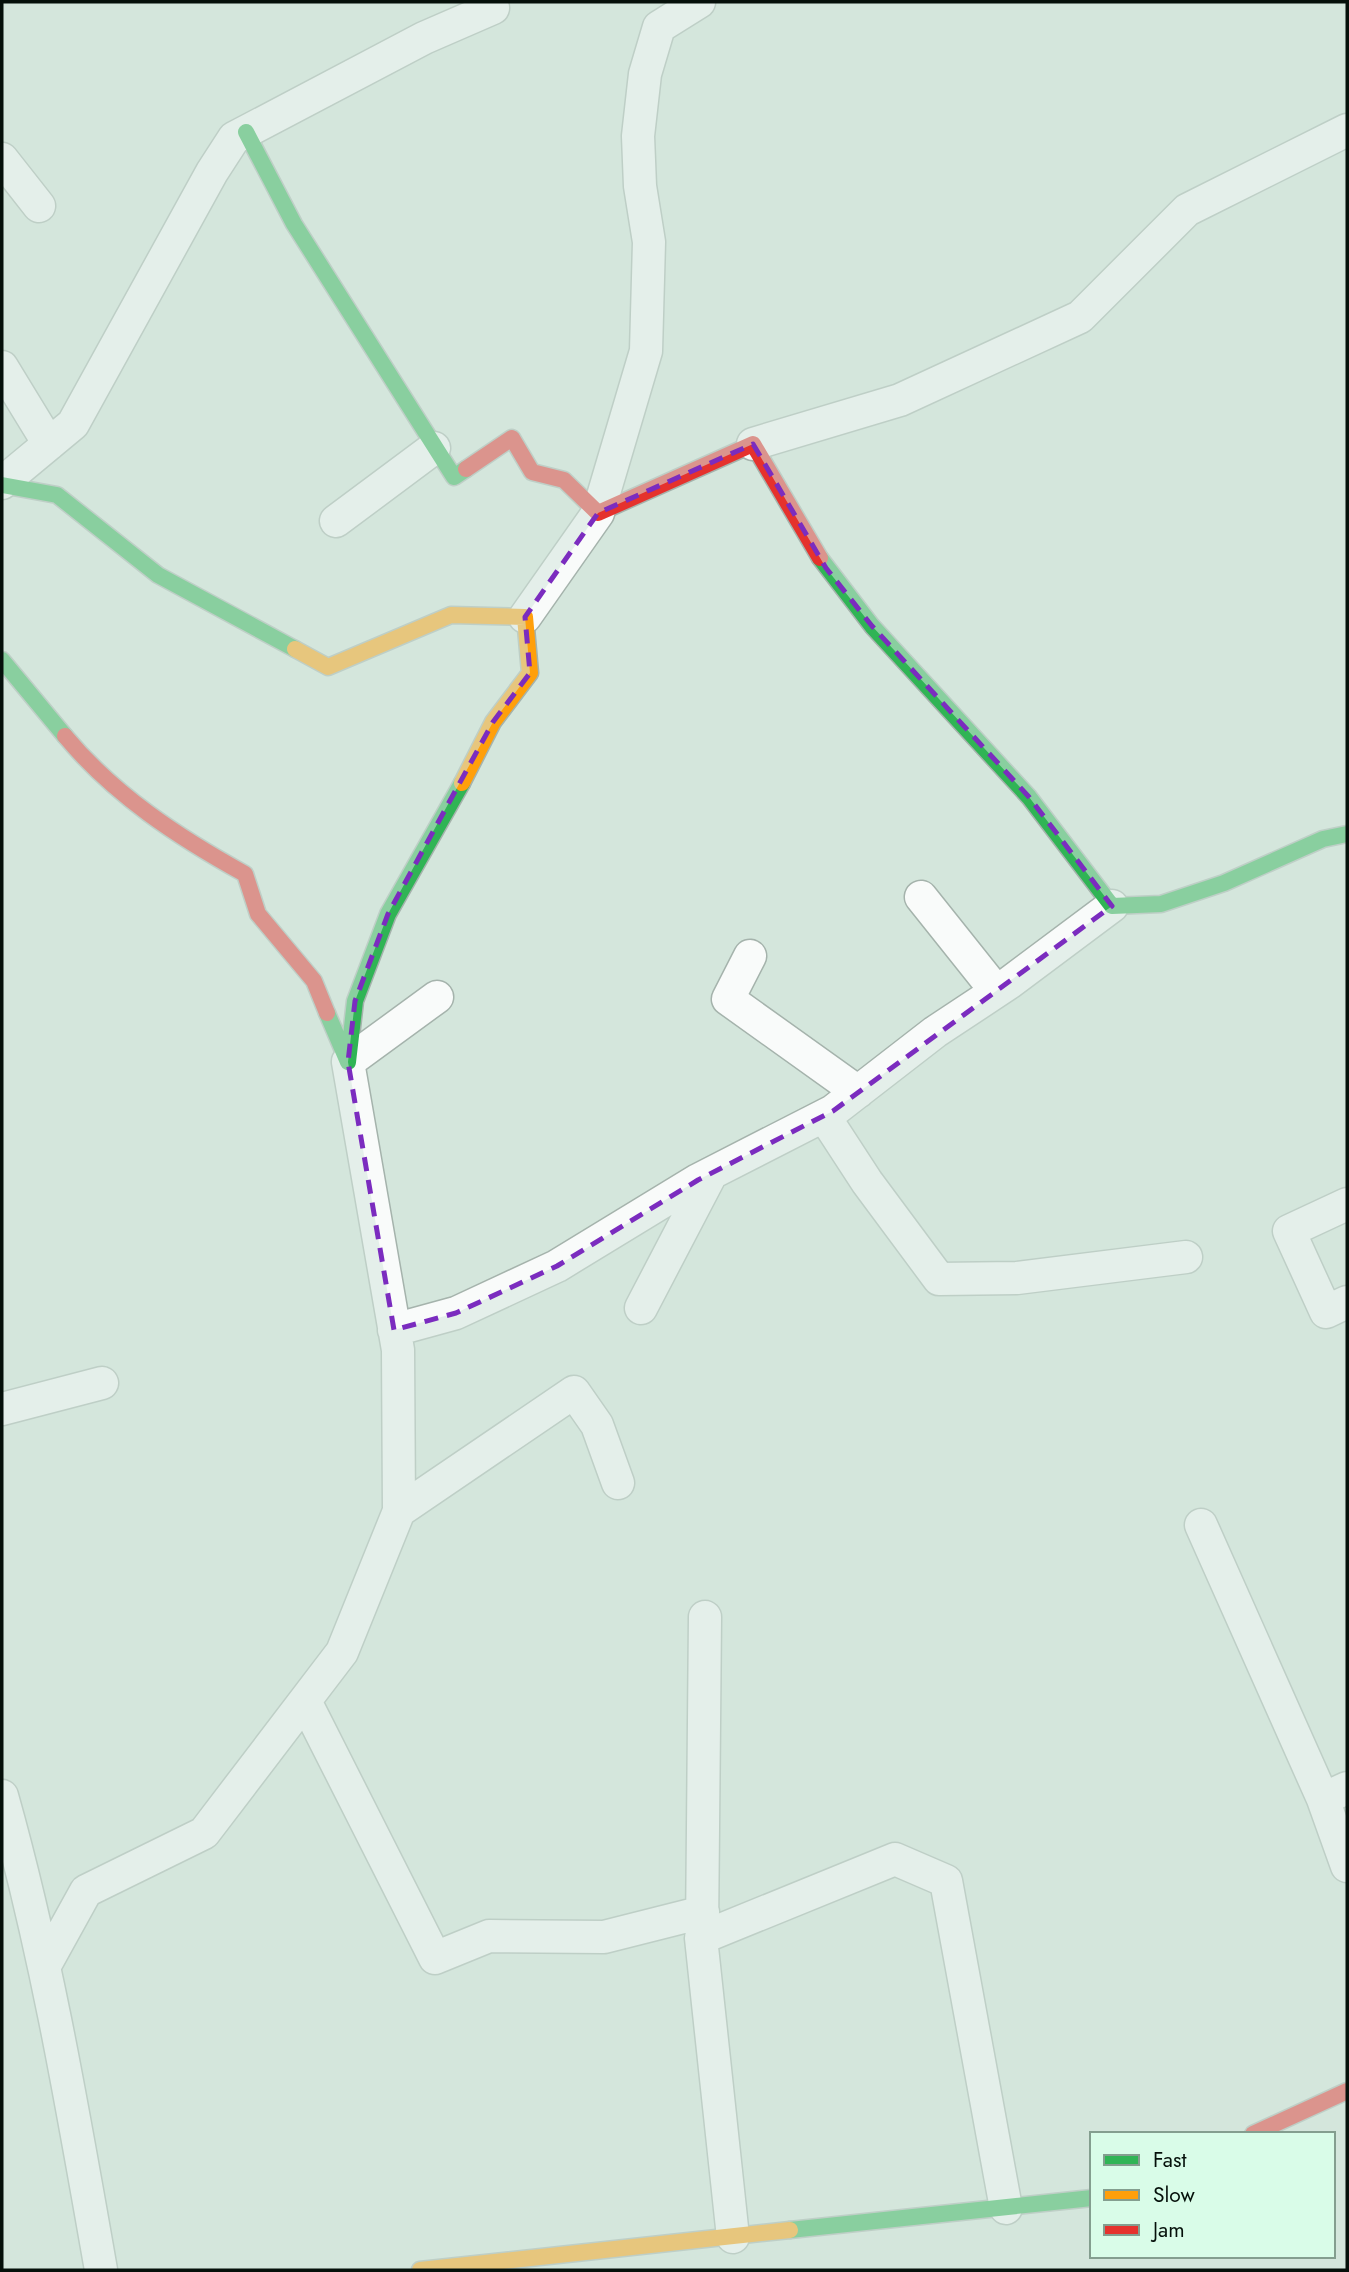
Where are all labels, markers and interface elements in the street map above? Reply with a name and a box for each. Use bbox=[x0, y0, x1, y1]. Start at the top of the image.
legend bbox=[1090, 2132, 1335, 2258]
text: Fast bbox=[1153, 2145, 1186, 2175]
text: Slow bbox=[1153, 2180, 1195, 2210]
text: Jam bbox=[1150, 2215, 1185, 2245]

